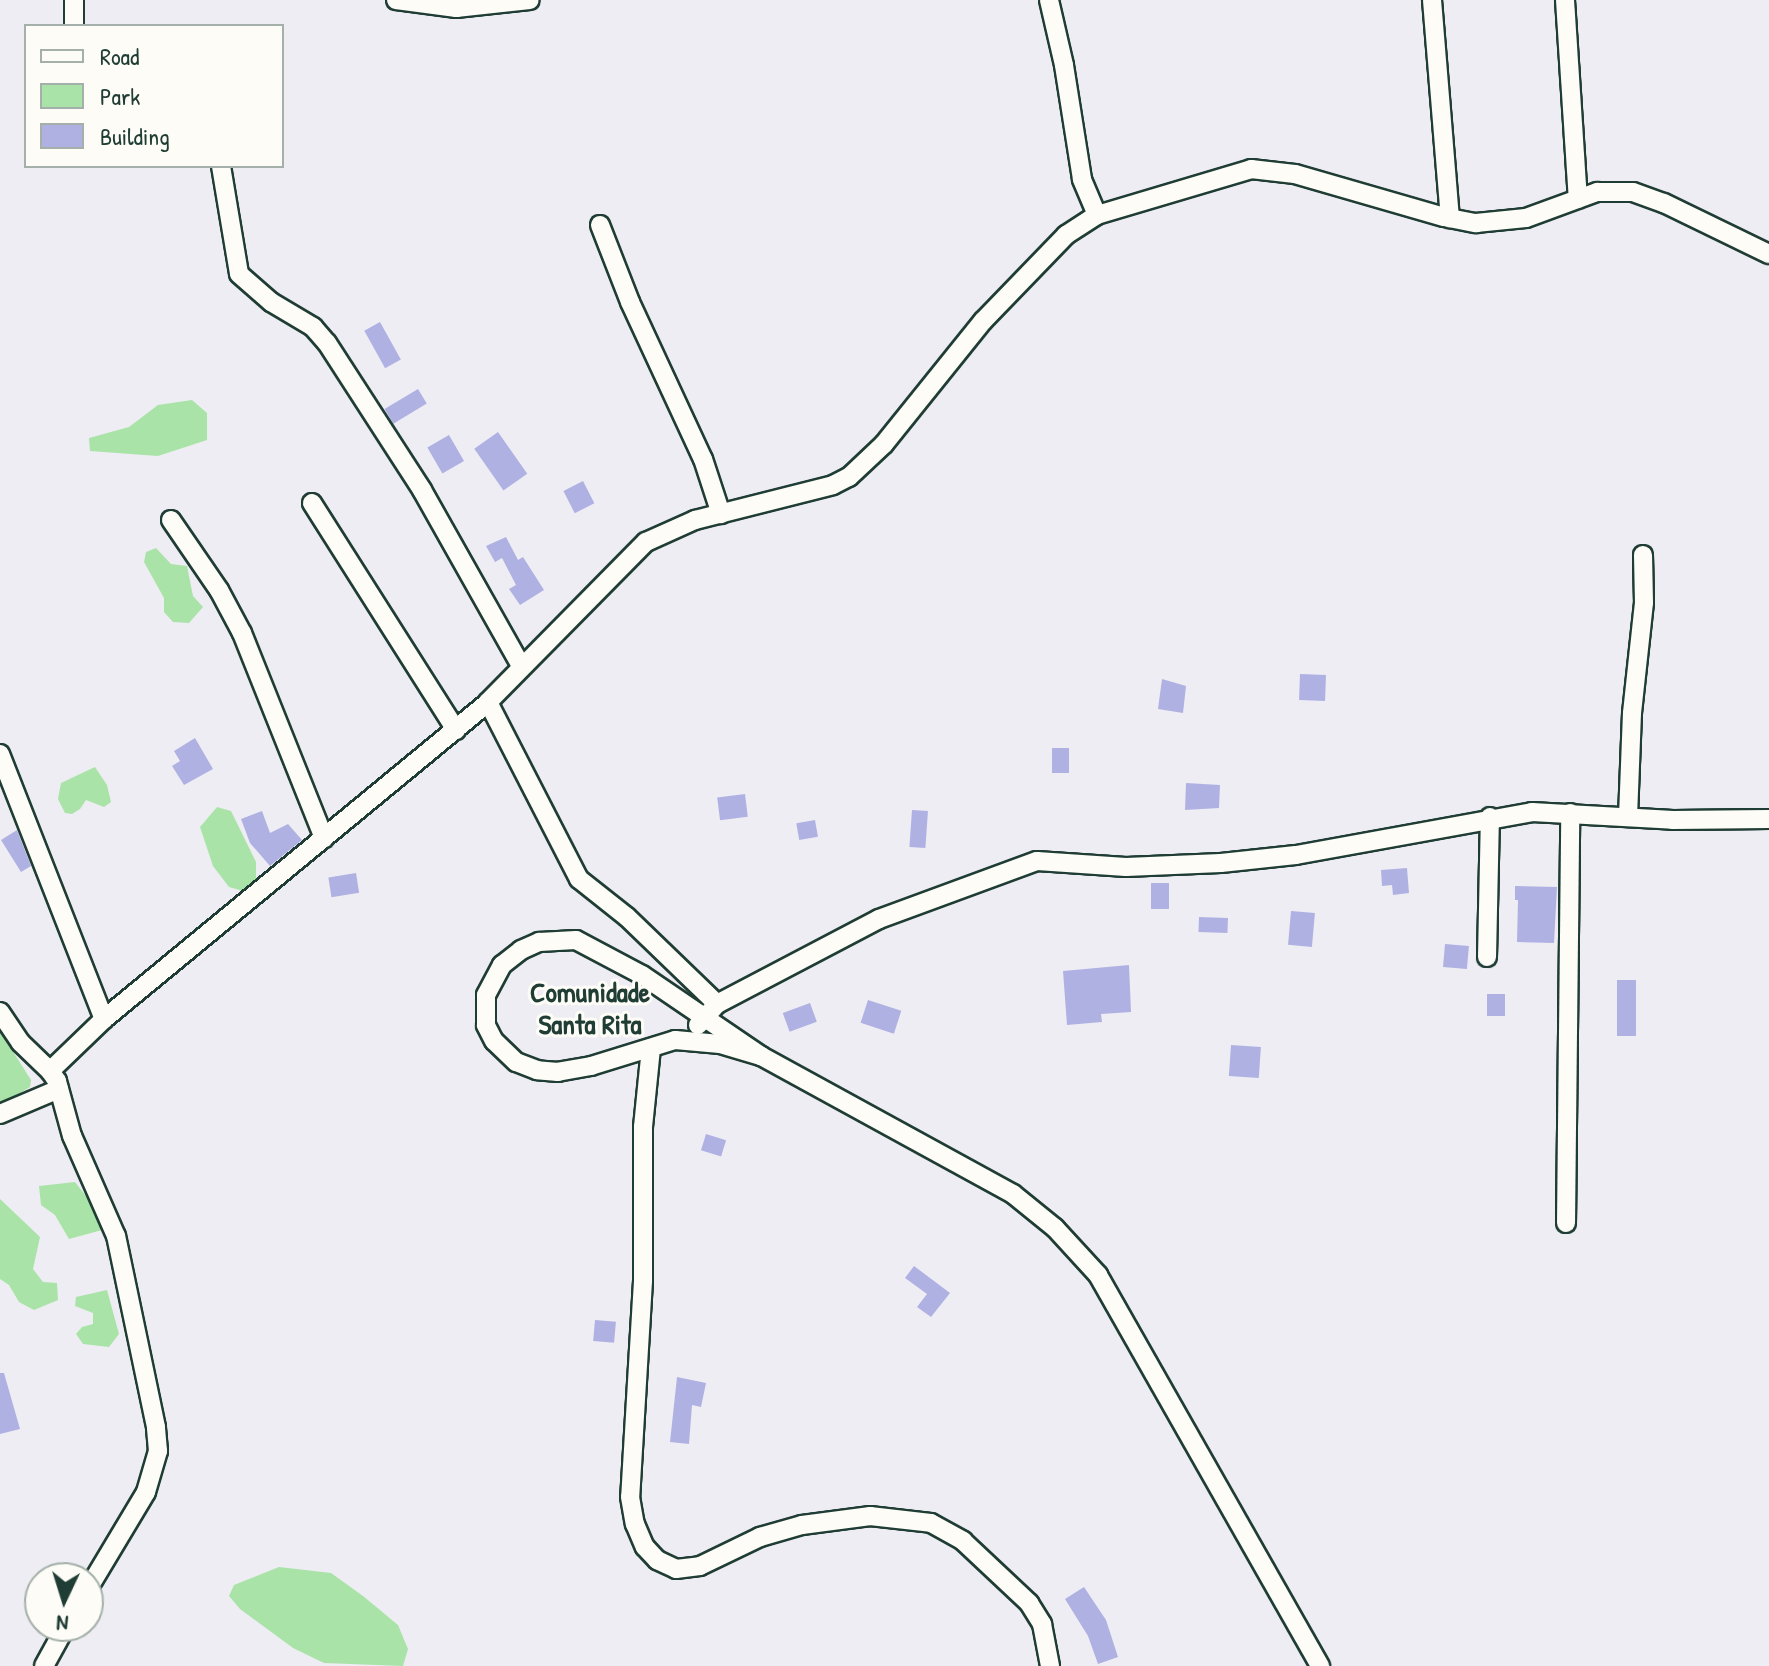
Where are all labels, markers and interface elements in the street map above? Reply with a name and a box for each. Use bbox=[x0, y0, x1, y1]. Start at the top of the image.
legend bbox=[24, 24, 284, 168]
text: Road bbox=[100, 40, 139, 72]
text: Park bbox=[100, 80, 140, 112]
text: Building bbox=[100, 120, 170, 152]
district label: Comunidade Santa Rita bbox=[530, 975, 650, 1041]
north arrow bbox=[24, 1562, 104, 1642]
text: N bbox=[56, 1609, 69, 1639]

